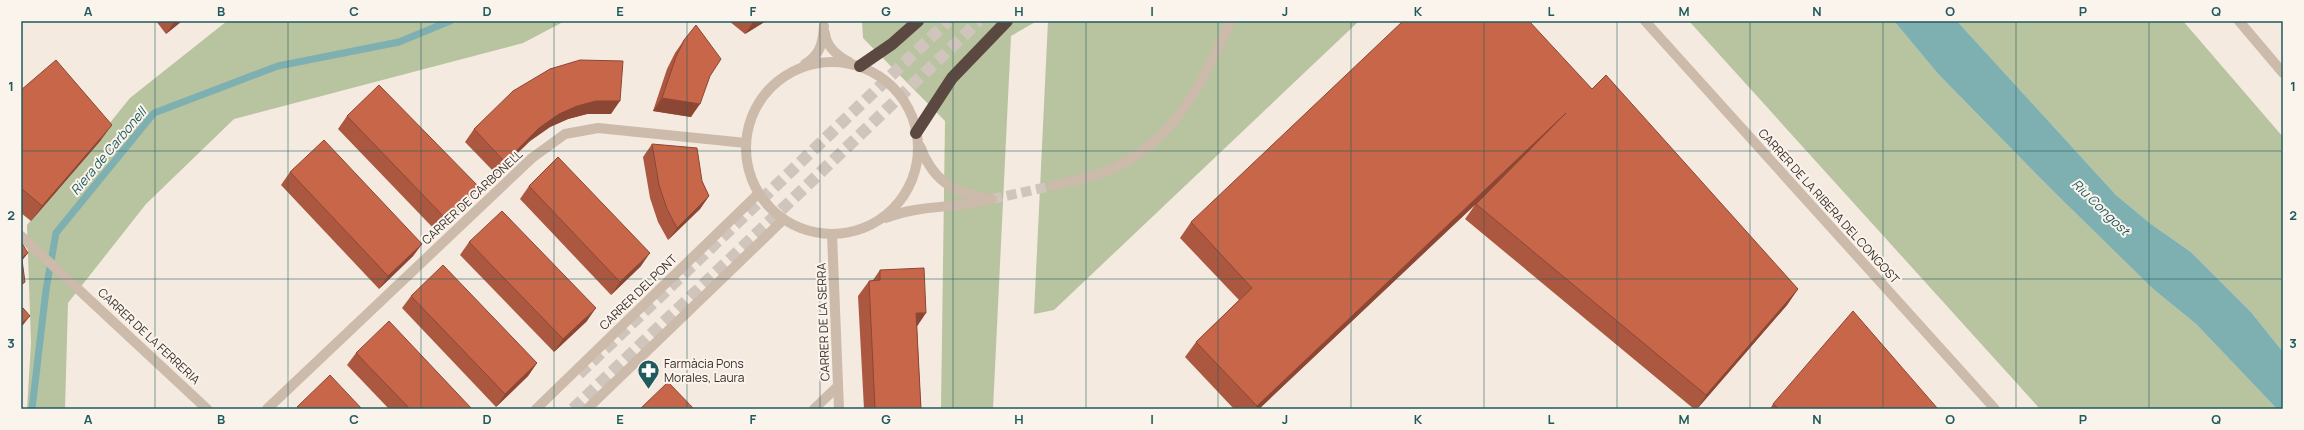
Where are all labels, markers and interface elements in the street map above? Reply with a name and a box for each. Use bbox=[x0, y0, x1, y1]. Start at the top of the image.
text: A bbox=[84, 2, 93, 20]
text: B bbox=[217, 2, 225, 20]
text: C bbox=[349, 2, 359, 20]
text: D bbox=[482, 2, 492, 20]
text: E bbox=[616, 2, 624, 20]
text: F bbox=[750, 2, 757, 20]
text: G bbox=[881, 2, 891, 20]
text: H bbox=[1014, 2, 1024, 20]
text: I bbox=[1150, 2, 1154, 20]
text: J bbox=[1282, 2, 1288, 20]
text: K bbox=[1414, 2, 1423, 20]
text: L bbox=[1548, 2, 1555, 20]
text: M bbox=[1678, 2, 1690, 20]
text: N bbox=[1812, 2, 1822, 20]
text: O bbox=[1945, 2, 1955, 20]
text: P bbox=[2079, 2, 2087, 20]
text: Q bbox=[2211, 2, 2221, 20]
text: 1 bbox=[8, 77, 14, 95]
text: 1 bbox=[2290, 77, 2296, 95]
water label: Riera de Carbonell bbox=[66, 102, 151, 199]
street label: CARRER DE LA RIBERA DEL CONGOST bbox=[1755, 125, 1904, 288]
street label: CARRER DE CARBONELL bbox=[418, 146, 526, 248]
water label: Riu Congost bbox=[2068, 175, 2135, 240]
text: 2 bbox=[7, 206, 15, 224]
text: 2 bbox=[2289, 206, 2297, 224]
street label: CARRER DEL PONT bbox=[595, 250, 681, 334]
street label: CARRER DE LA SERRA bbox=[812, 262, 834, 381]
street label: CARRER DE LA FERRERIA bbox=[94, 284, 204, 388]
text: 3 bbox=[7, 334, 15, 352]
text: 3 bbox=[2289, 334, 2297, 352]
place label: Farmàcia Pons Morales, Laura bbox=[664, 355, 744, 386]
pharmacy icon: Farmàcia Pons Morales, Laura bbox=[636, 357, 662, 390]
text: A bbox=[84, 410, 93, 428]
text: B bbox=[217, 410, 225, 428]
text: C bbox=[349, 410, 359, 428]
text: D bbox=[482, 410, 492, 428]
text: E bbox=[616, 410, 624, 428]
text: F bbox=[750, 410, 757, 428]
text: G bbox=[881, 410, 891, 428]
text: H bbox=[1014, 410, 1024, 428]
text: I bbox=[1150, 410, 1154, 428]
text: J bbox=[1282, 410, 1288, 428]
text: K bbox=[1414, 410, 1423, 428]
text: L bbox=[1548, 410, 1555, 428]
text: M bbox=[1678, 410, 1690, 428]
text: N bbox=[1812, 410, 1822, 428]
text: O bbox=[1945, 410, 1955, 428]
text: P bbox=[2079, 410, 2087, 428]
text: Q bbox=[2211, 410, 2221, 428]

